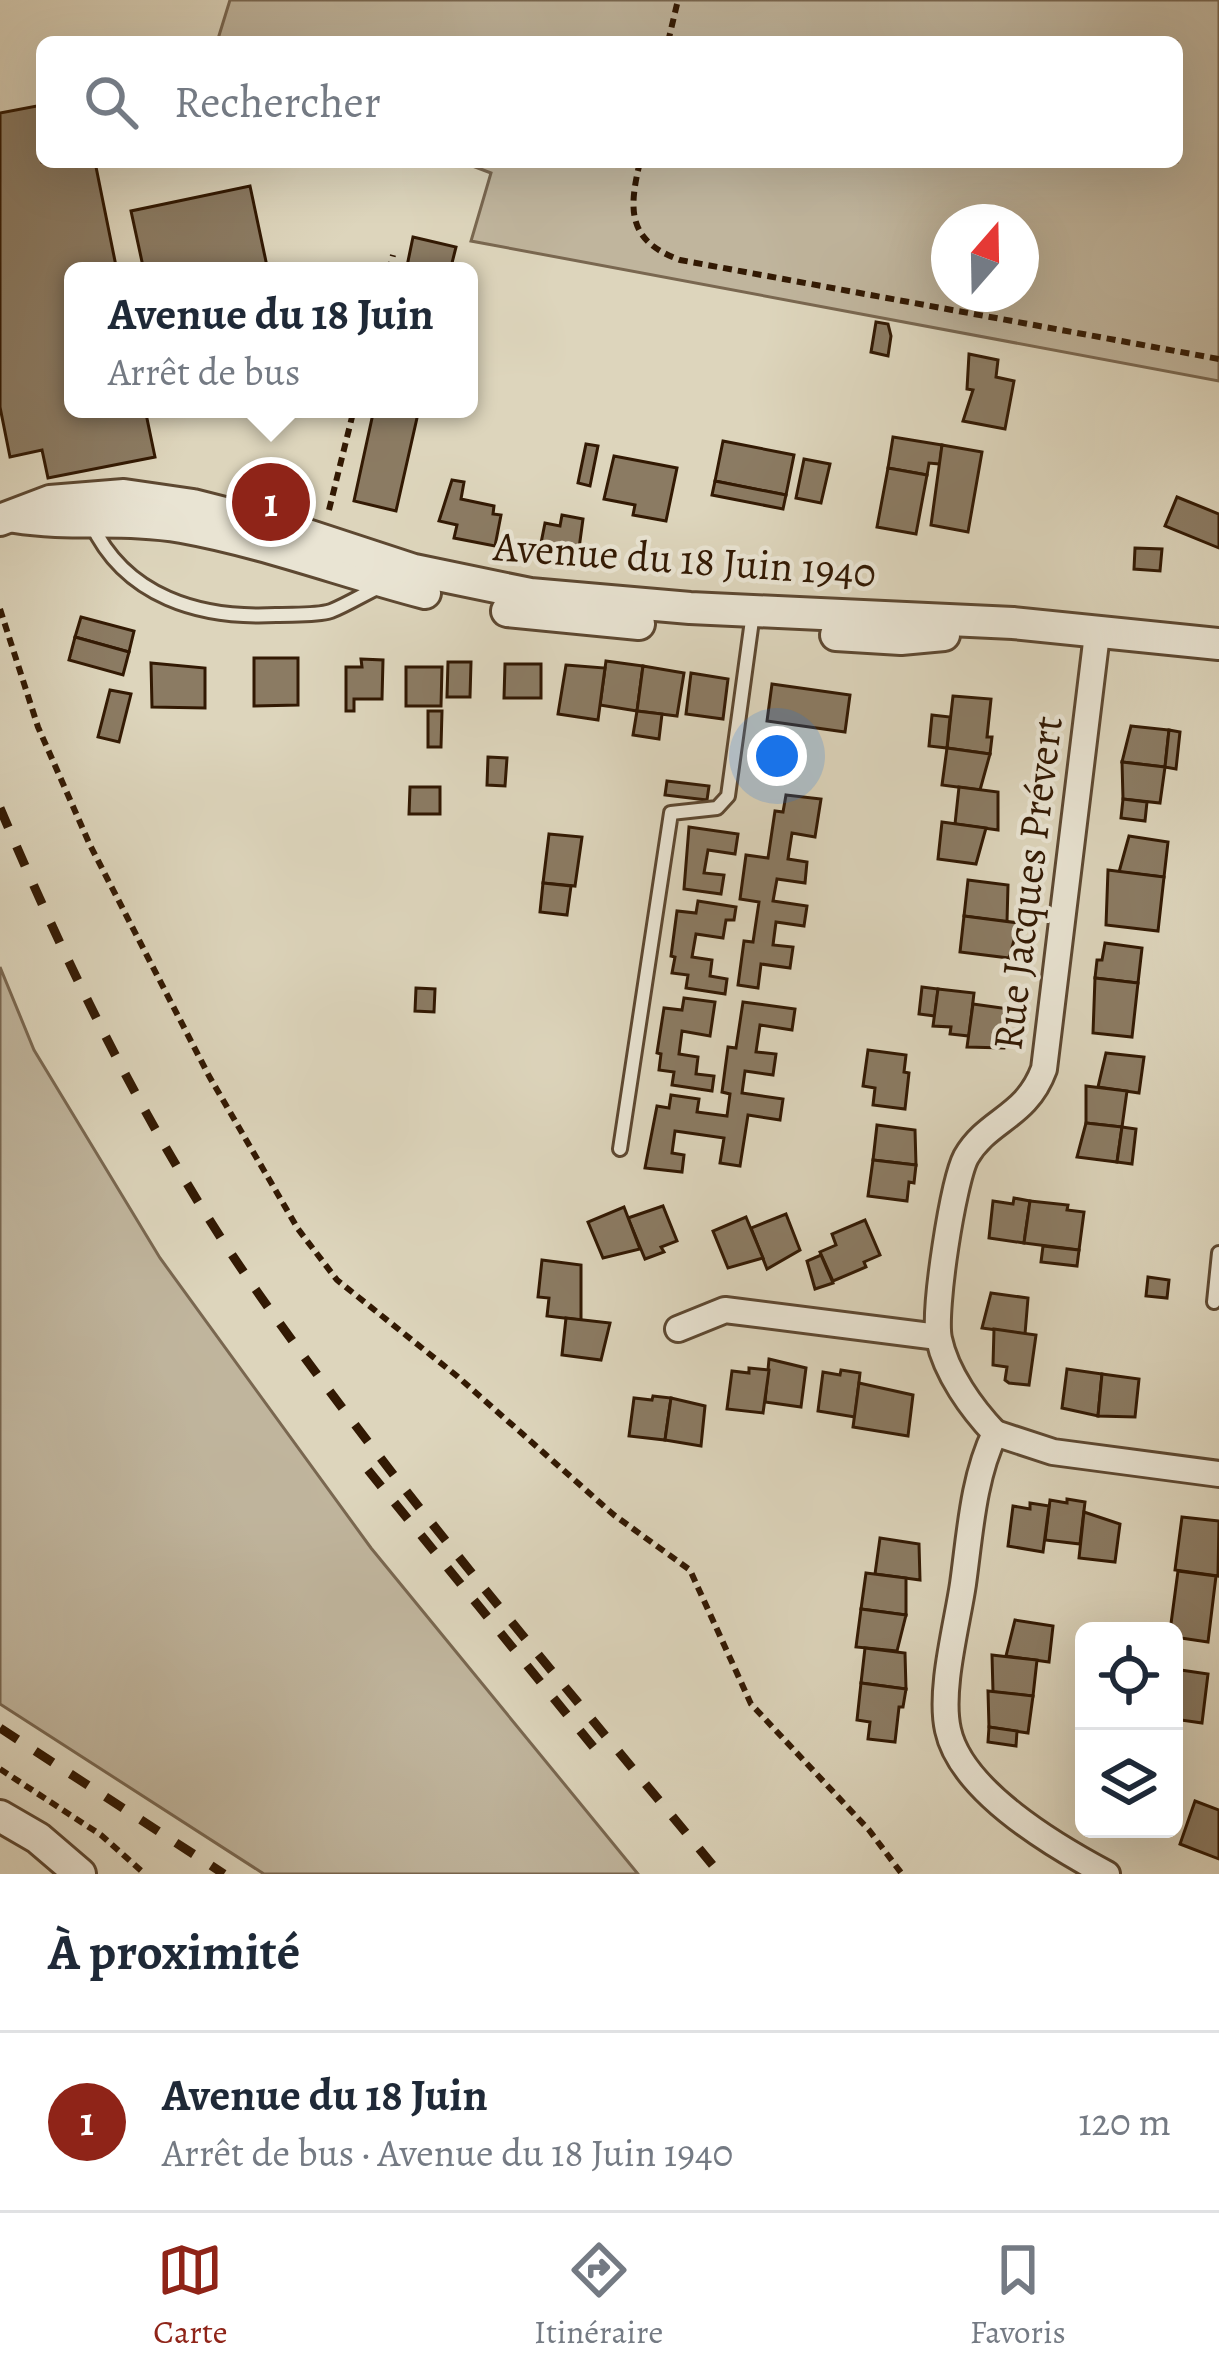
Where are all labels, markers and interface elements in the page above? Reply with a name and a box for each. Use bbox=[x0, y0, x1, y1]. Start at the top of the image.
search box bbox=[36, 36, 1183, 168]
icon: search bbox=[78, 69, 144, 135]
text: Rechercher bbox=[174, 71, 381, 133]
north arrow bbox=[931, 204, 1039, 312]
popup bbox=[64, 262, 478, 418]
text: Avenue du 18 Juin bbox=[108, 283, 434, 345]
text: Arrêt de bus bbox=[108, 345, 300, 398]
pin: 1 bbox=[232, 457, 310, 547]
street label: Avenue du 18 Juin 1940 bbox=[491, 517, 878, 601]
street label: Rue Jacques Prévert bbox=[978, 713, 1076, 1053]
your location bbox=[747, 726, 807, 786]
map controls bbox=[1075, 1622, 1183, 1838]
button: locate bbox=[1075, 1622, 1183, 1730]
button: layers bbox=[1075, 1730, 1183, 1838]
text: À proximité bbox=[48, 1917, 300, 1987]
text: Avenue du 18 Juin bbox=[162, 2064, 488, 2126]
text: 1 bbox=[80, 2095, 94, 2148]
text: 120 m bbox=[1078, 2095, 1171, 2148]
text: Arrêt de bus · Avenue du 18 Juin 1940 bbox=[162, 2126, 733, 2179]
tab: Carte bbox=[153, 2237, 228, 2354]
tab: Itinéraire bbox=[534, 2237, 663, 2354]
tab: Favoris bbox=[970, 2237, 1066, 2354]

